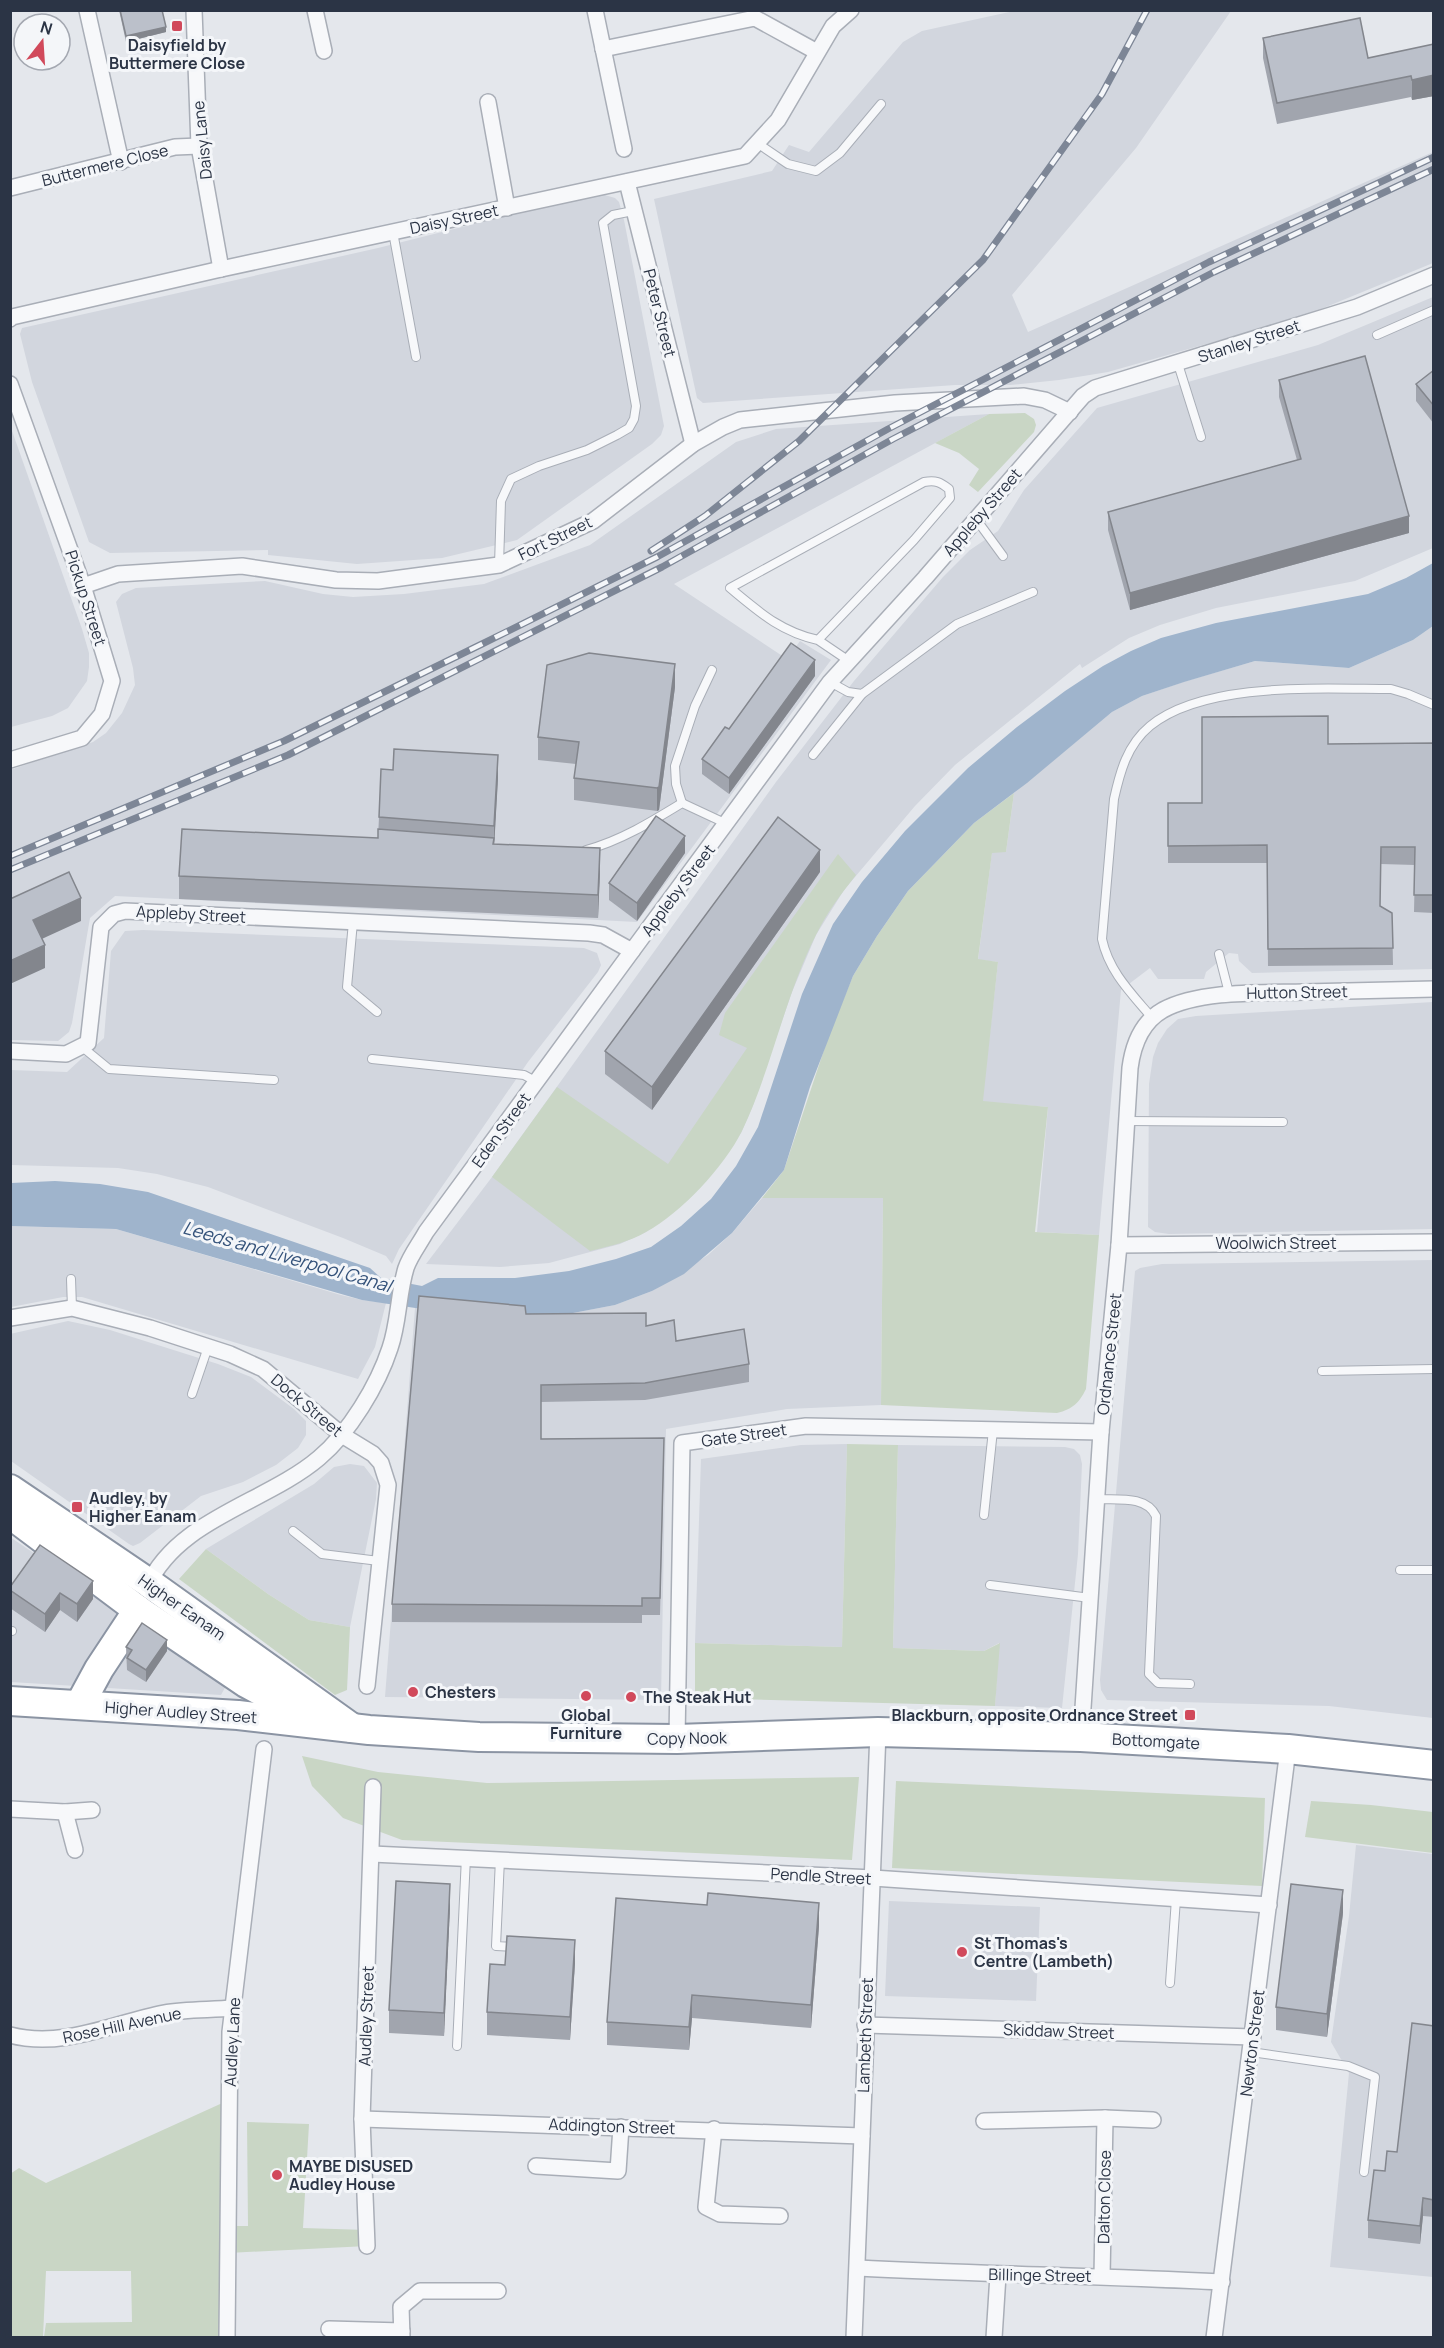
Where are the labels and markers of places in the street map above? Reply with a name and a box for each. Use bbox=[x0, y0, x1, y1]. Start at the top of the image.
marker: Daisyfield by Buttermere Close bbox=[170, 19, 184, 33]
place label: Daisyfield by Buttermere Close bbox=[109, 34, 245, 74]
place label: Audley, by Higher Eanam bbox=[89, 1487, 196, 1527]
marker: Audley, by Higher Eanam bbox=[70, 1500, 84, 1514]
place label: Chesters bbox=[425, 1681, 496, 1703]
marker: Chesters bbox=[406, 1685, 420, 1699]
place label: The Steak Hut bbox=[643, 1686, 752, 1708]
marker: Global Furniture bbox=[579, 1689, 593, 1703]
marker: The Steak Hut bbox=[624, 1690, 638, 1704]
place label: Global Furniture bbox=[550, 1704, 622, 1744]
place label: Blackburn, opposite Ordnance Street bbox=[891, 1704, 1178, 1726]
marker: Blackburn, opposite Ordnance Street bbox=[1183, 1708, 1197, 1722]
place label: St Thomas's Centre (Lambeth) bbox=[974, 1932, 1114, 1972]
marker: St Thomas's Centre (Lambeth) bbox=[955, 1945, 969, 1959]
place label: MAYBE DISUSED Audley House bbox=[289, 2155, 413, 2195]
marker: MAYBE DISUSED Audley House bbox=[270, 2168, 284, 2182]

